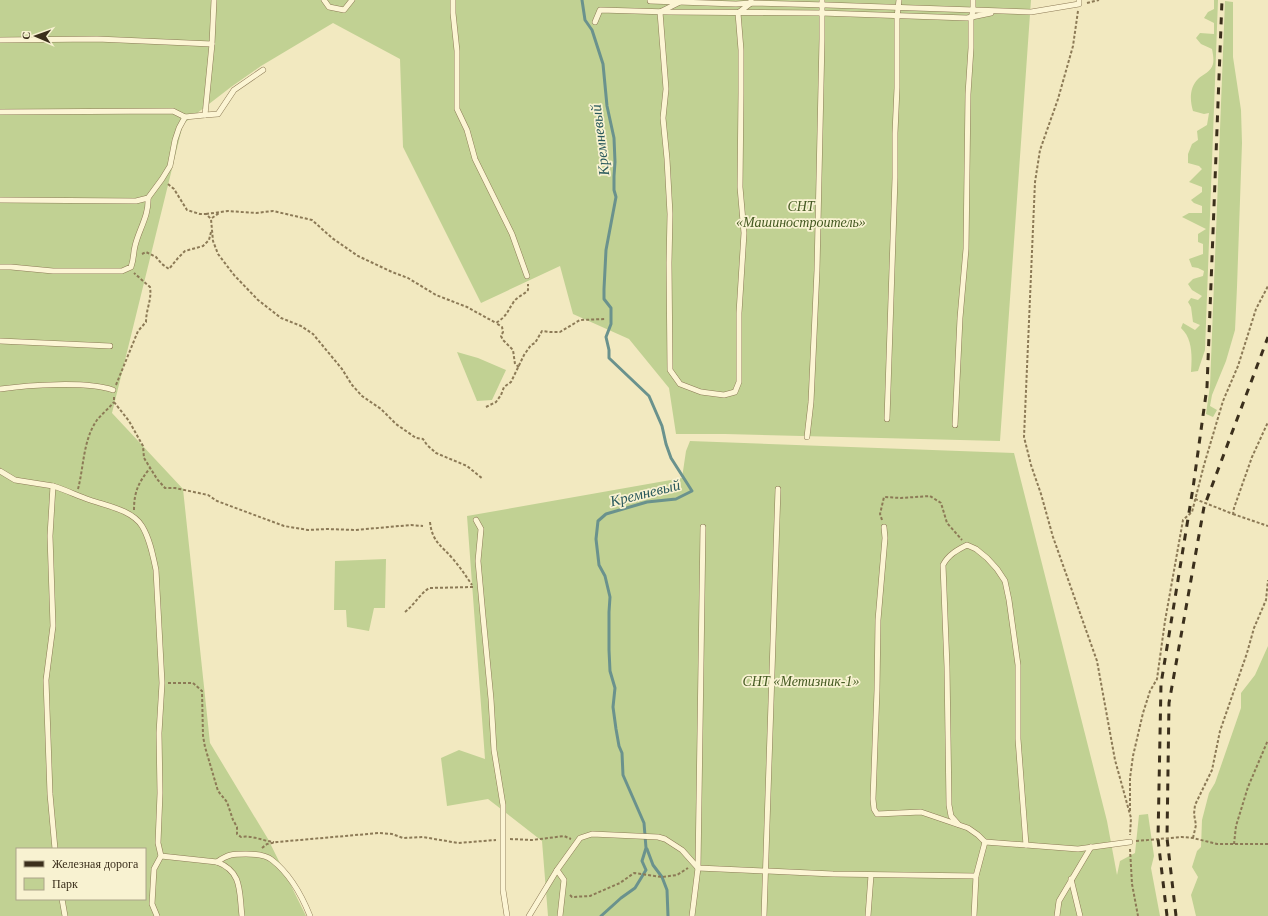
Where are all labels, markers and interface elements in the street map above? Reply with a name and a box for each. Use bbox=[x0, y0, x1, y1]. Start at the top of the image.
north arrow bbox=[16, 16, 56, 56]
text: С bbox=[20, 31, 32, 40]
water label: Кремневый bbox=[588, 103, 612, 177]
park label: СНТ «Машиностроитель» bbox=[736, 199, 866, 230]
water label: Кремневый bbox=[607, 476, 682, 510]
park label: СНТ «Метизник-1» bbox=[743, 674, 859, 689]
legend bbox=[16, 848, 146, 900]
text: Железная дорога bbox=[52, 857, 139, 871]
text: Парк bbox=[52, 877, 78, 891]

